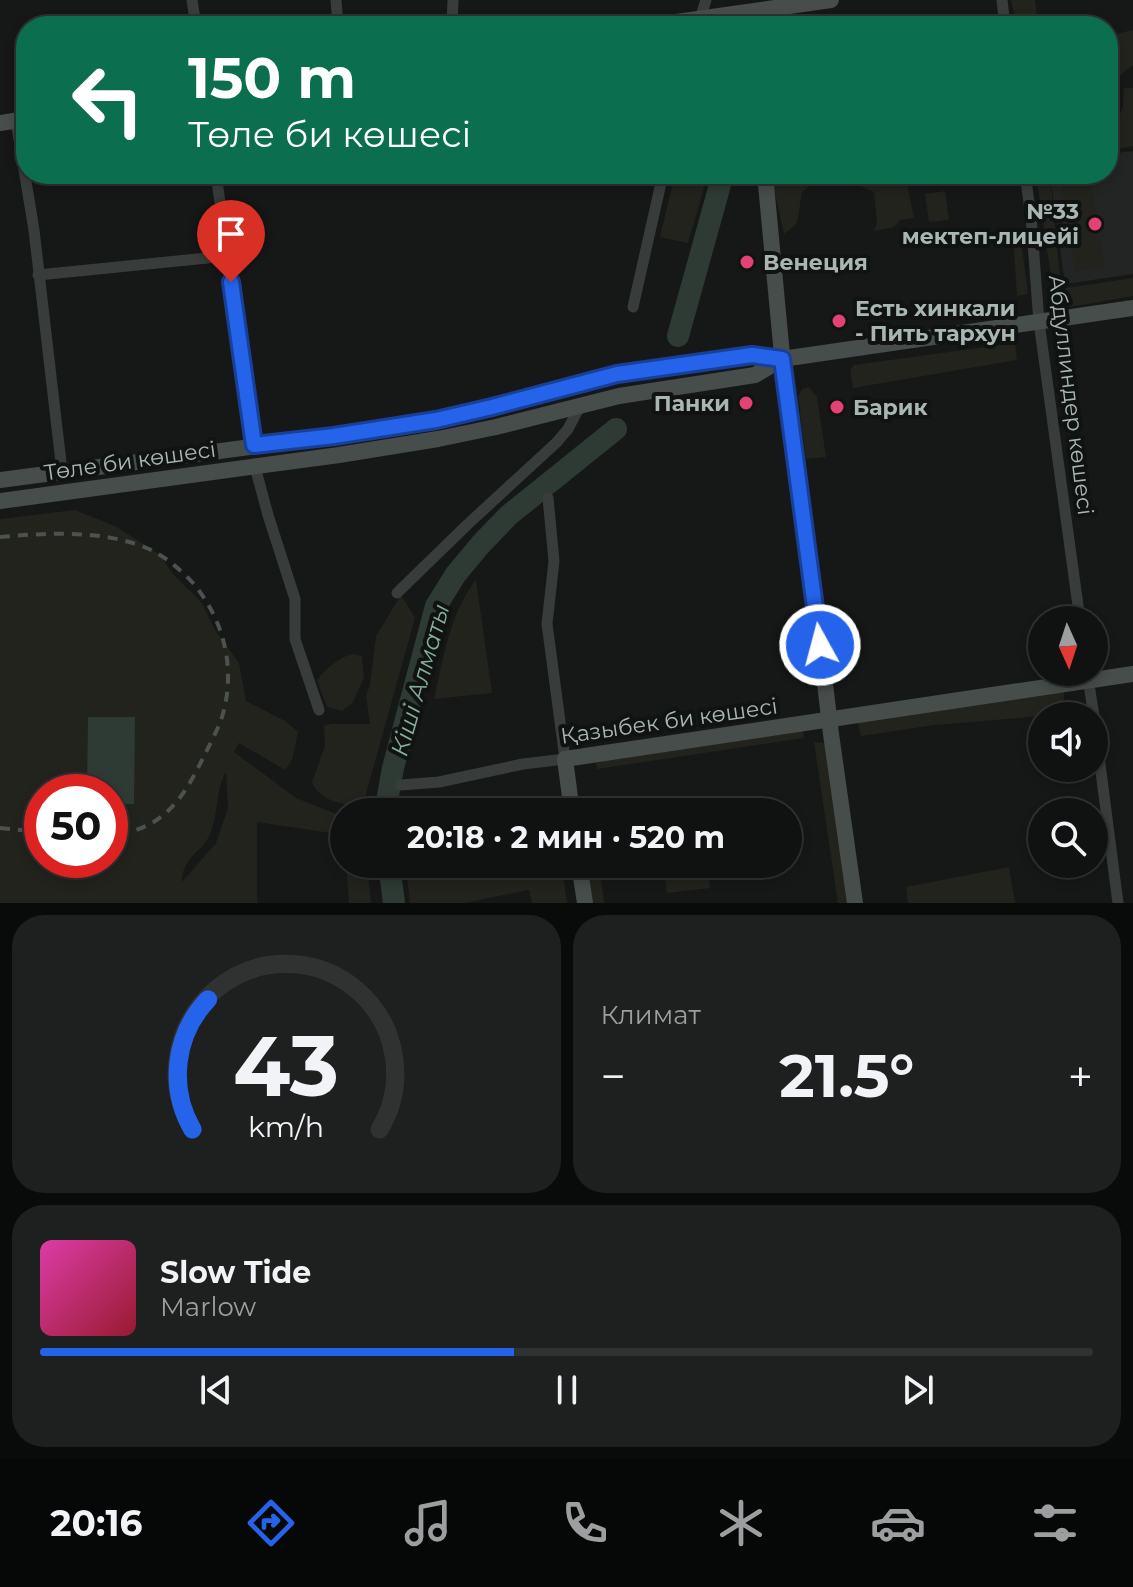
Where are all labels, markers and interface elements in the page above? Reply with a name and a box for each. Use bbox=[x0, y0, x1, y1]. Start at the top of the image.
text: 150 m bbox=[188, 44, 356, 112]
icon: left bbox=[56, 48, 160, 152]
text: Төле би көшесі bbox=[188, 112, 471, 156]
place label: №33 мектеп-лицейі bbox=[902, 198, 1079, 250]
pin bbox=[197, 200, 265, 282]
icon: arrive bbox=[209, 212, 253, 256]
marker: №33 мектеп-лицейі bbox=[1086, 215, 1104, 233]
place label: Венеция bbox=[763, 249, 868, 276]
marker: Венеция bbox=[738, 253, 756, 271]
street label: Абдуллиндер көшесі bbox=[1043, 273, 1099, 517]
place label: Есть хинкали - Пить тархун bbox=[855, 295, 1016, 347]
marker: Есть хинкали - Пить тархун bbox=[830, 312, 848, 330]
place label: Панки bbox=[654, 390, 730, 417]
marker: Панки bbox=[737, 394, 755, 412]
place label: Барик bbox=[853, 394, 928, 421]
marker: Барик bbox=[828, 398, 846, 416]
street label: Төле би көшесі bbox=[42, 436, 218, 486]
water label: Кіші Алматы bbox=[384, 601, 456, 759]
position arrow bbox=[778, 603, 862, 687]
north arrow bbox=[1028, 606, 1108, 686]
map controls bbox=[1028, 606, 1108, 878]
street label: Қазыбек би көшесі bbox=[559, 692, 779, 750]
button: sound bbox=[1028, 702, 1108, 782]
speed limit sign: 50 bbox=[24, 774, 128, 878]
button: search bbox=[1028, 798, 1108, 878]
text: 20:18 · 2 мин · 520 m bbox=[407, 819, 725, 856]
text: Климат bbox=[601, 999, 701, 1031]
text: 43 bbox=[233, 1015, 339, 1117]
text: 21.5° bbox=[779, 1039, 914, 1112]
text: − bbox=[601, 1049, 626, 1103]
text: + bbox=[1068, 1049, 1093, 1103]
text: km/h bbox=[248, 1109, 324, 1144]
text: Slow Tide bbox=[160, 1254, 311, 1291]
text: Marlow bbox=[160, 1291, 256, 1323]
icon: previous bbox=[194, 1368, 238, 1412]
icon: pause bbox=[545, 1368, 589, 1412]
icon: next bbox=[896, 1368, 940, 1412]
icon: directions bbox=[243, 1495, 299, 1551]
icon: music bbox=[400, 1495, 456, 1551]
icon: phone bbox=[557, 1495, 613, 1551]
icon: climate bbox=[713, 1495, 769, 1551]
icon: car bbox=[870, 1495, 926, 1551]
icon: filters bbox=[1027, 1495, 1083, 1551]
text: 20:16 bbox=[50, 1501, 143, 1545]

